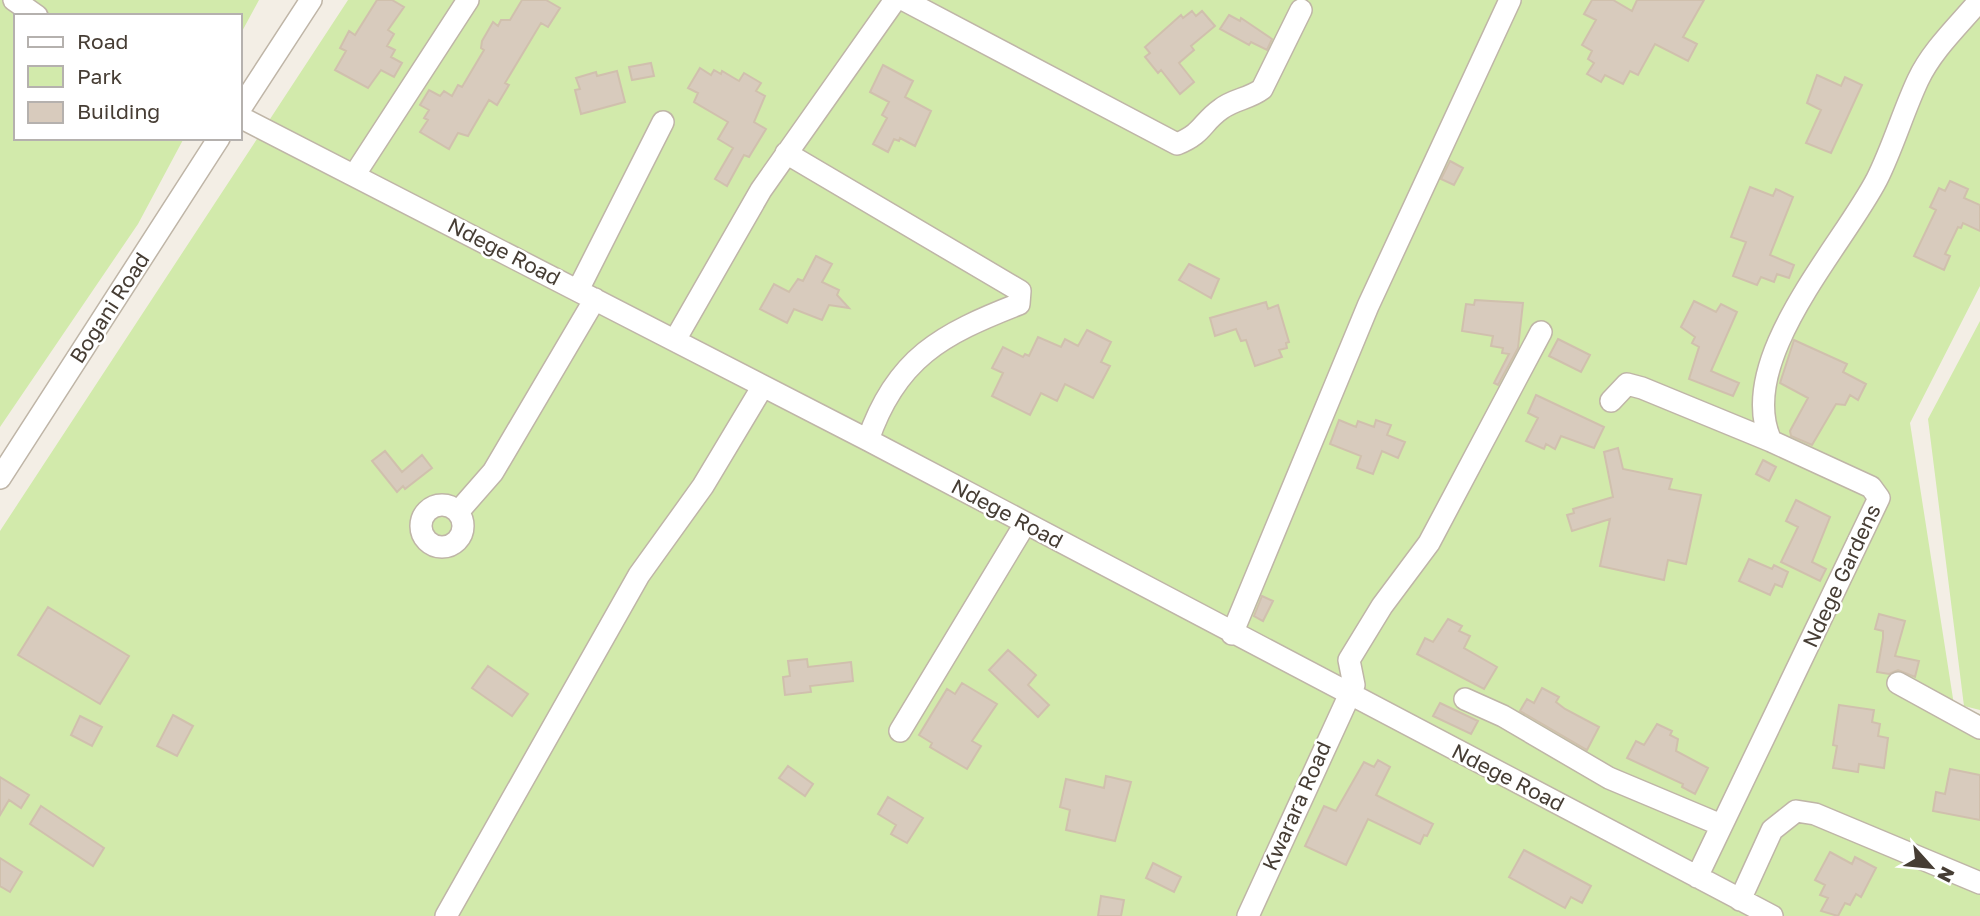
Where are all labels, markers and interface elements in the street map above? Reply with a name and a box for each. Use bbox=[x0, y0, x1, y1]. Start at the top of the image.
legend bbox=[14, 14, 242, 140]
text: Road bbox=[77, 28, 128, 54]
text: Park bbox=[77, 63, 123, 89]
text: Building bbox=[77, 98, 160, 124]
street label: Ndege Road bbox=[444, 212, 565, 291]
street label: Bogani Road bbox=[64, 247, 155, 368]
street label: Ndege Road bbox=[947, 473, 1068, 553]
street label: Ndege Gardens bbox=[1797, 500, 1886, 651]
street label: Kwarara Road bbox=[1256, 737, 1336, 874]
street label: Ndege Road bbox=[1448, 738, 1569, 817]
north arrow bbox=[1896, 832, 1966, 902]
text: N bbox=[1933, 863, 1960, 887]

